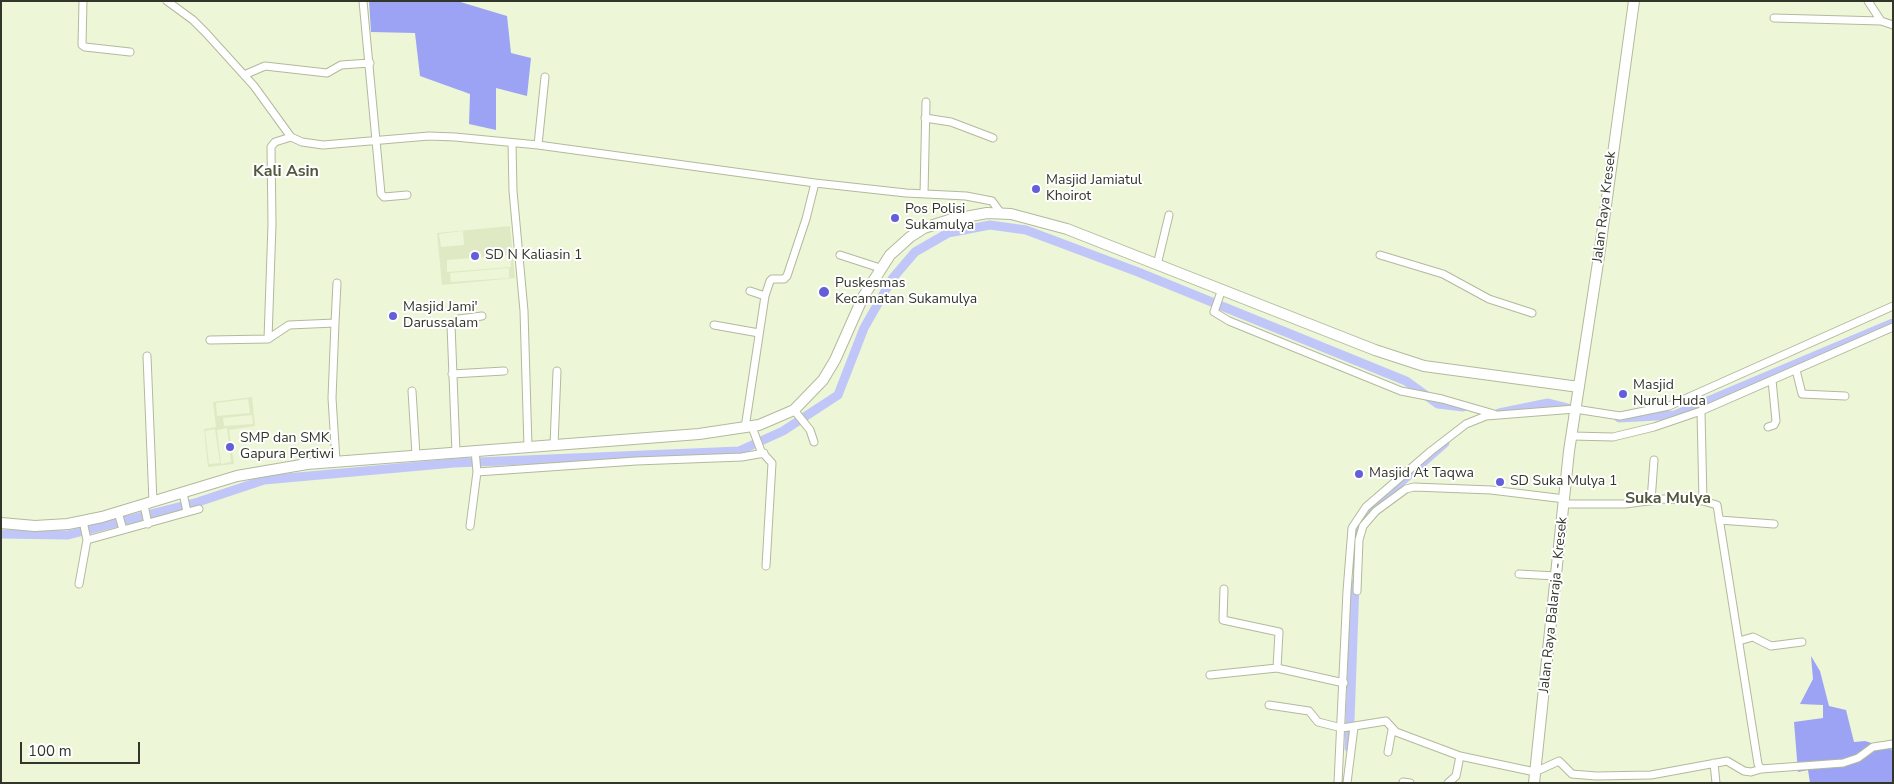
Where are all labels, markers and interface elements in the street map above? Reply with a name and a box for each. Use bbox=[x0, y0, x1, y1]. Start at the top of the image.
street label: Jalan Raya Kresek bbox=[1590, 150, 1620, 264]
district label: Kali Asin bbox=[253, 162, 319, 182]
place label: Masjid Jamiatul Khoirot bbox=[1046, 173, 1142, 206]
marker: Masjid Jamiatul Khoirot bbox=[1030, 183, 1042, 195]
place label: Pos Polisi Sukamulya bbox=[905, 202, 974, 234]
marker: Pos Polisi Sukamulya bbox=[889, 212, 901, 224]
place label: SD N Kaliasin 1 bbox=[485, 248, 582, 264]
marker: SD N Kaliasin 1 bbox=[469, 250, 481, 262]
place label: Puskesmas Kecamatan Sukamulya bbox=[835, 276, 977, 308]
marker: Puskesmas Kecamatan Sukamulya bbox=[817, 285, 831, 299]
place label: Masjid Jami' Darussalam bbox=[403, 300, 478, 332]
marker: Masjid Jami' Darussalam bbox=[387, 310, 399, 322]
place label: Masjid Nurul Huda bbox=[1633, 378, 1706, 411]
marker: Masjid Nurul Huda bbox=[1617, 388, 1629, 400]
place label: SMP dan SMK Gapura Pertiwi bbox=[240, 431, 334, 464]
marker: SMP dan SMK Gapura Pertiwi bbox=[224, 441, 236, 453]
place label: Masjid At Taqwa bbox=[1369, 466, 1474, 482]
marker: Masjid At Taqwa bbox=[1353, 468, 1365, 480]
place label: SD Suka Mulya 1 bbox=[1510, 474, 1617, 490]
marker: SD Suka Mulya 1 bbox=[1494, 476, 1506, 488]
district label: Suka Mulya bbox=[1625, 489, 1711, 509]
street label: Jalan Raya Balaraja - Kresek bbox=[1536, 516, 1572, 694]
scale bar bbox=[22, 732, 142, 764]
text: 100 m bbox=[28, 741, 72, 761]

